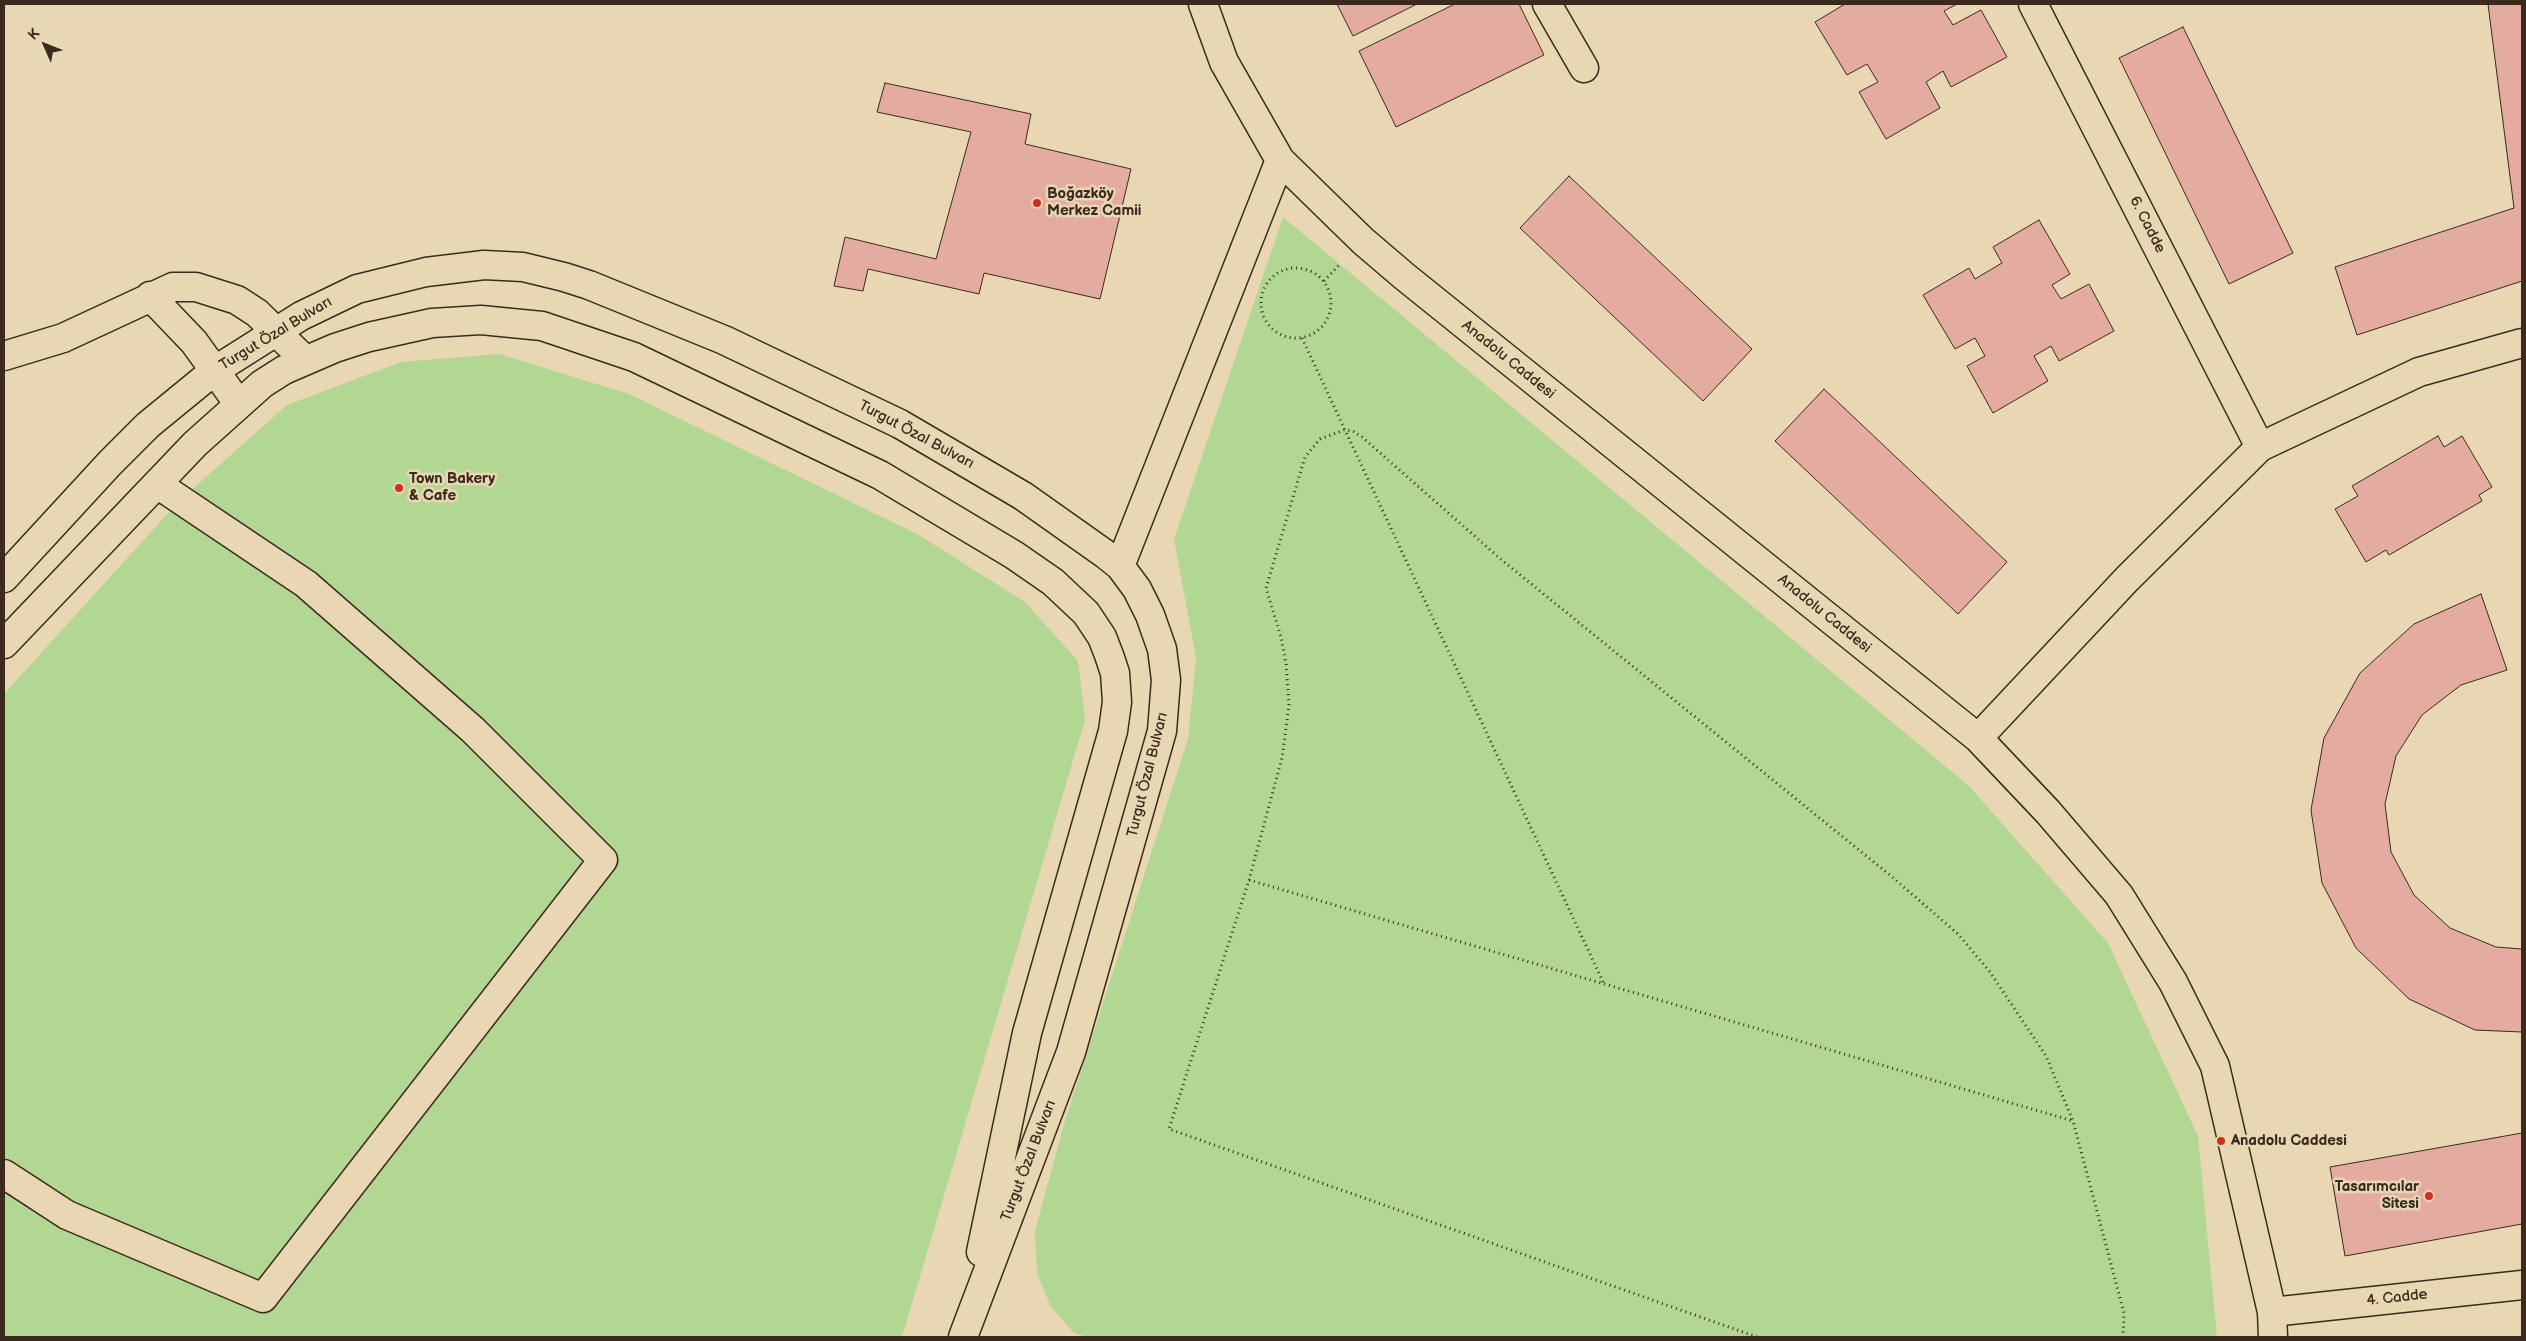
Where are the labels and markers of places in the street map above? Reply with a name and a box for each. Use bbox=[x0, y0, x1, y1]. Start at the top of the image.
place label: Boğazköy Merkez Camii bbox=[1047, 185, 1142, 220]
marker: Boğazköy Merkez Camii bbox=[1031, 197, 1043, 209]
place label: Town Bakery & Cafe bbox=[409, 470, 495, 505]
marker: Town Bakery & Cafe bbox=[393, 482, 405, 494]
place label: Anadolu Caddesi bbox=[2231, 1132, 2347, 1150]
marker: Anadolu Caddesi bbox=[2215, 1135, 2227, 1147]
place label: Tasarımcılar Sitesi bbox=[2335, 1178, 2419, 1213]
marker: Tasarımcılar Sitesi bbox=[2423, 1190, 2435, 1202]

